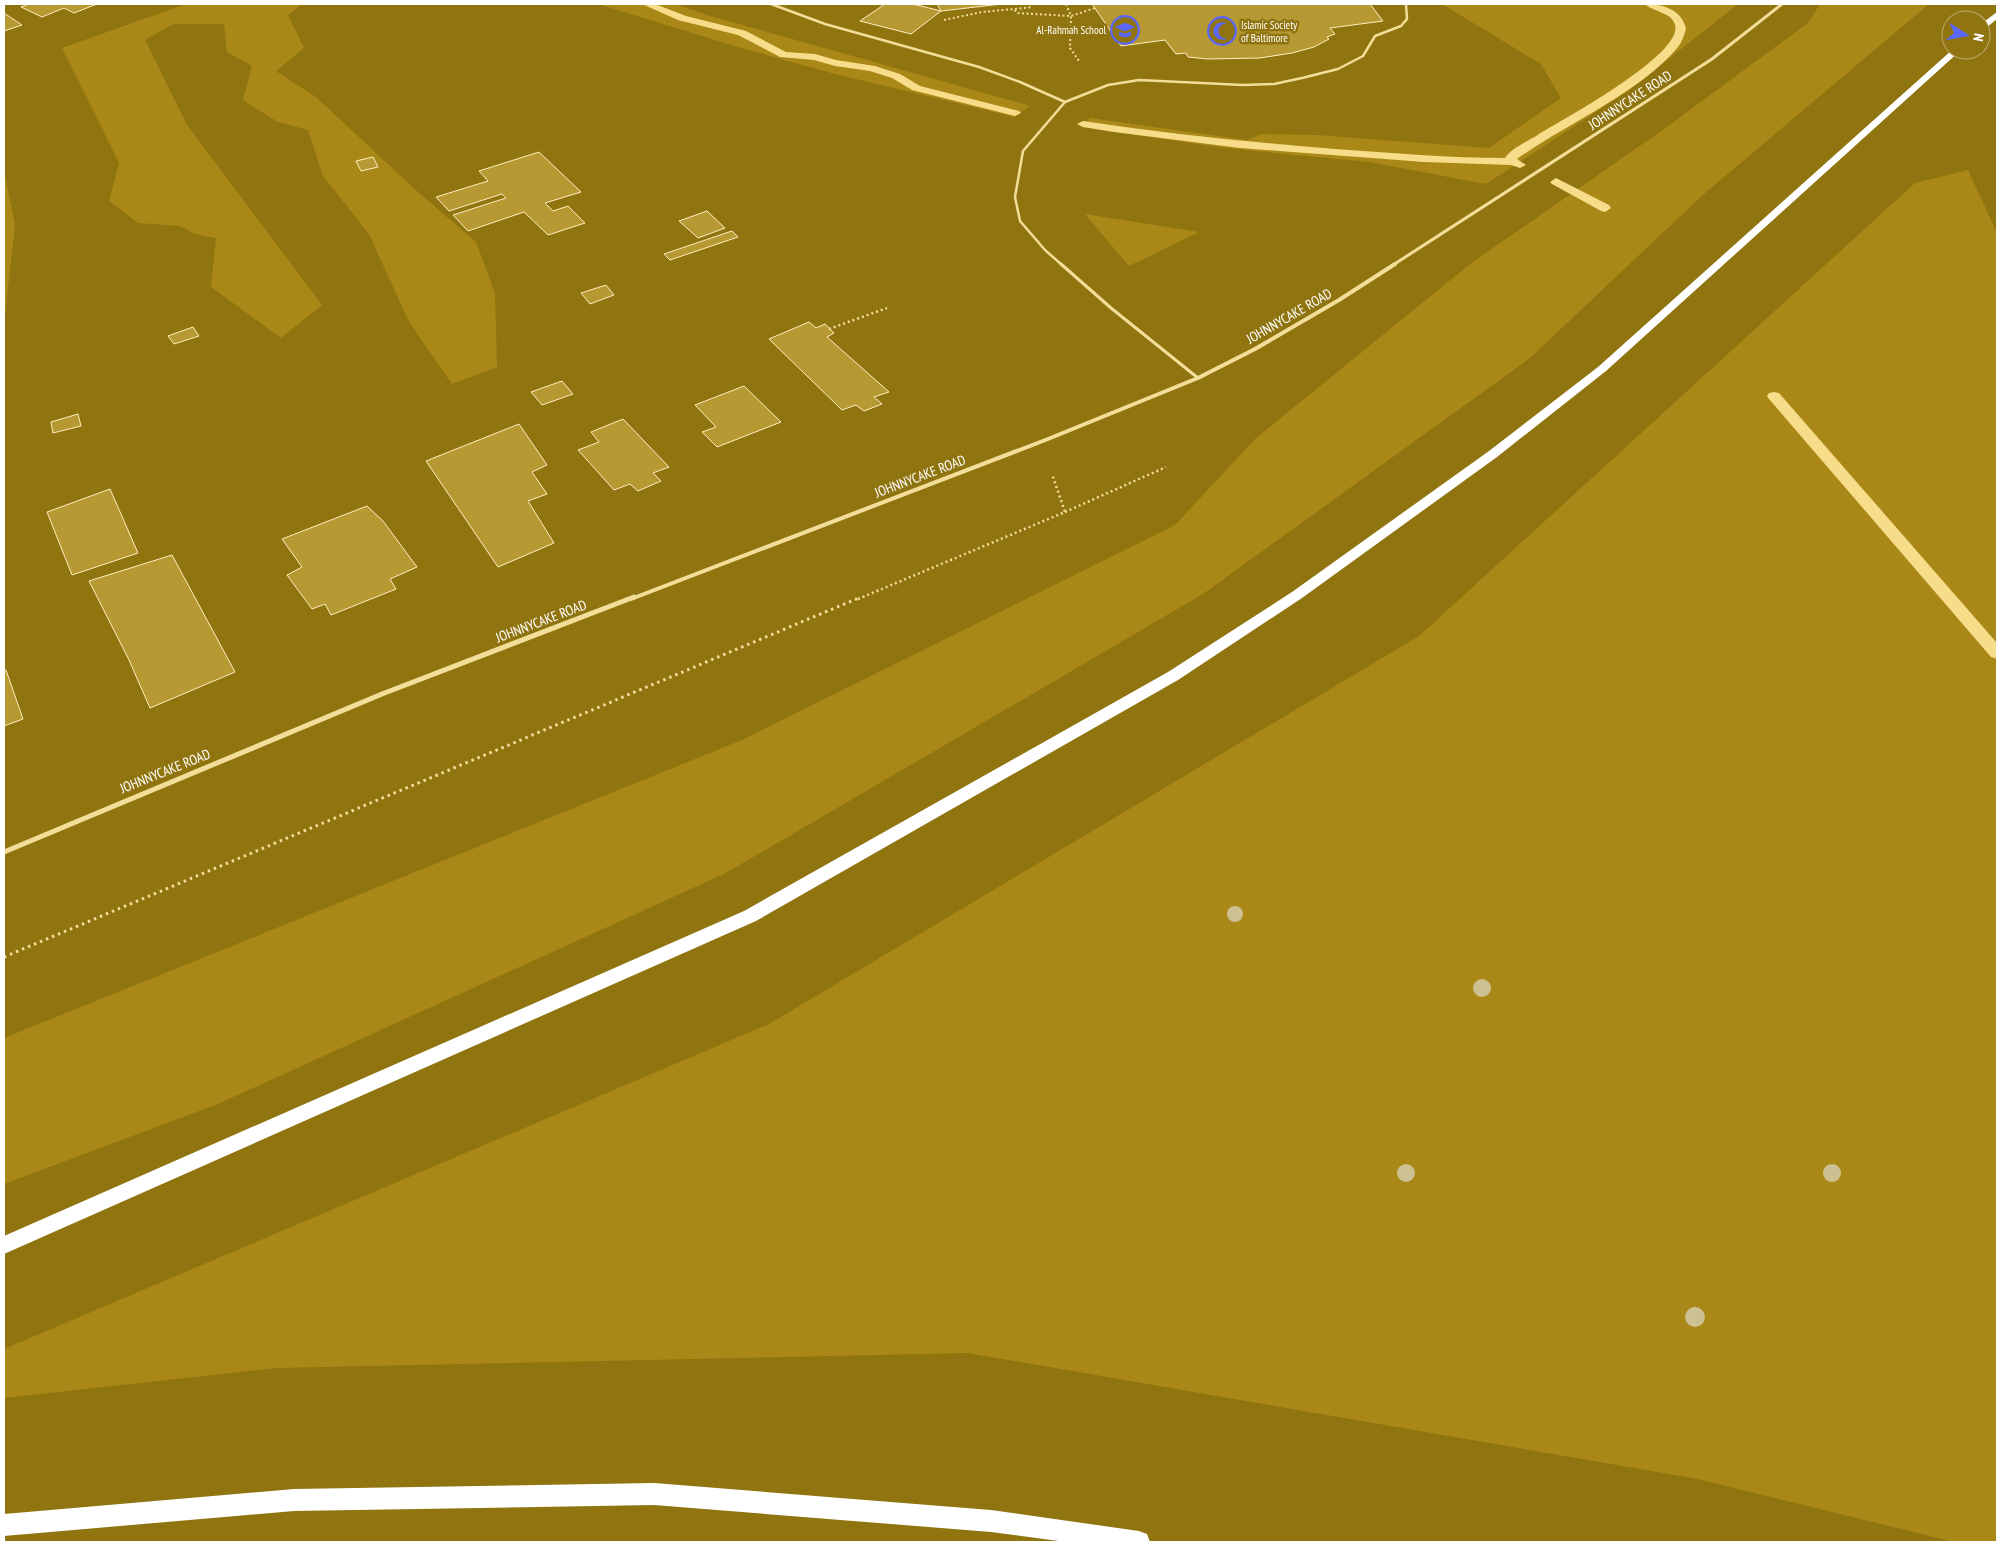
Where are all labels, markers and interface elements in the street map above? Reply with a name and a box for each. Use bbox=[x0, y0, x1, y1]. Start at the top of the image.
north arrow bbox=[1941, 10, 1991, 60]
school or university icon: Al-Rahmah School bbox=[1110, 15, 1140, 45]
mosque icon: Islamic Society of Baltimore bbox=[1207, 16, 1237, 46]
place label: Islamic Society of Baltimore bbox=[1241, 18, 1298, 45]
place label: Al-Rahmah School bbox=[1036, 23, 1106, 37]
text: N bbox=[1969, 32, 1988, 43]
street label: JOHNNYCAKE ROAD bbox=[1584, 66, 1675, 134]
street label: JOHNNYCAKE ROAD bbox=[1242, 284, 1335, 348]
street label: JOHNNYCAKE ROAD bbox=[871, 450, 968, 502]
street label: JOHNNYCAKE ROAD bbox=[492, 595, 589, 647]
street label: JOHNNYCAKE ROAD bbox=[116, 745, 213, 798]

